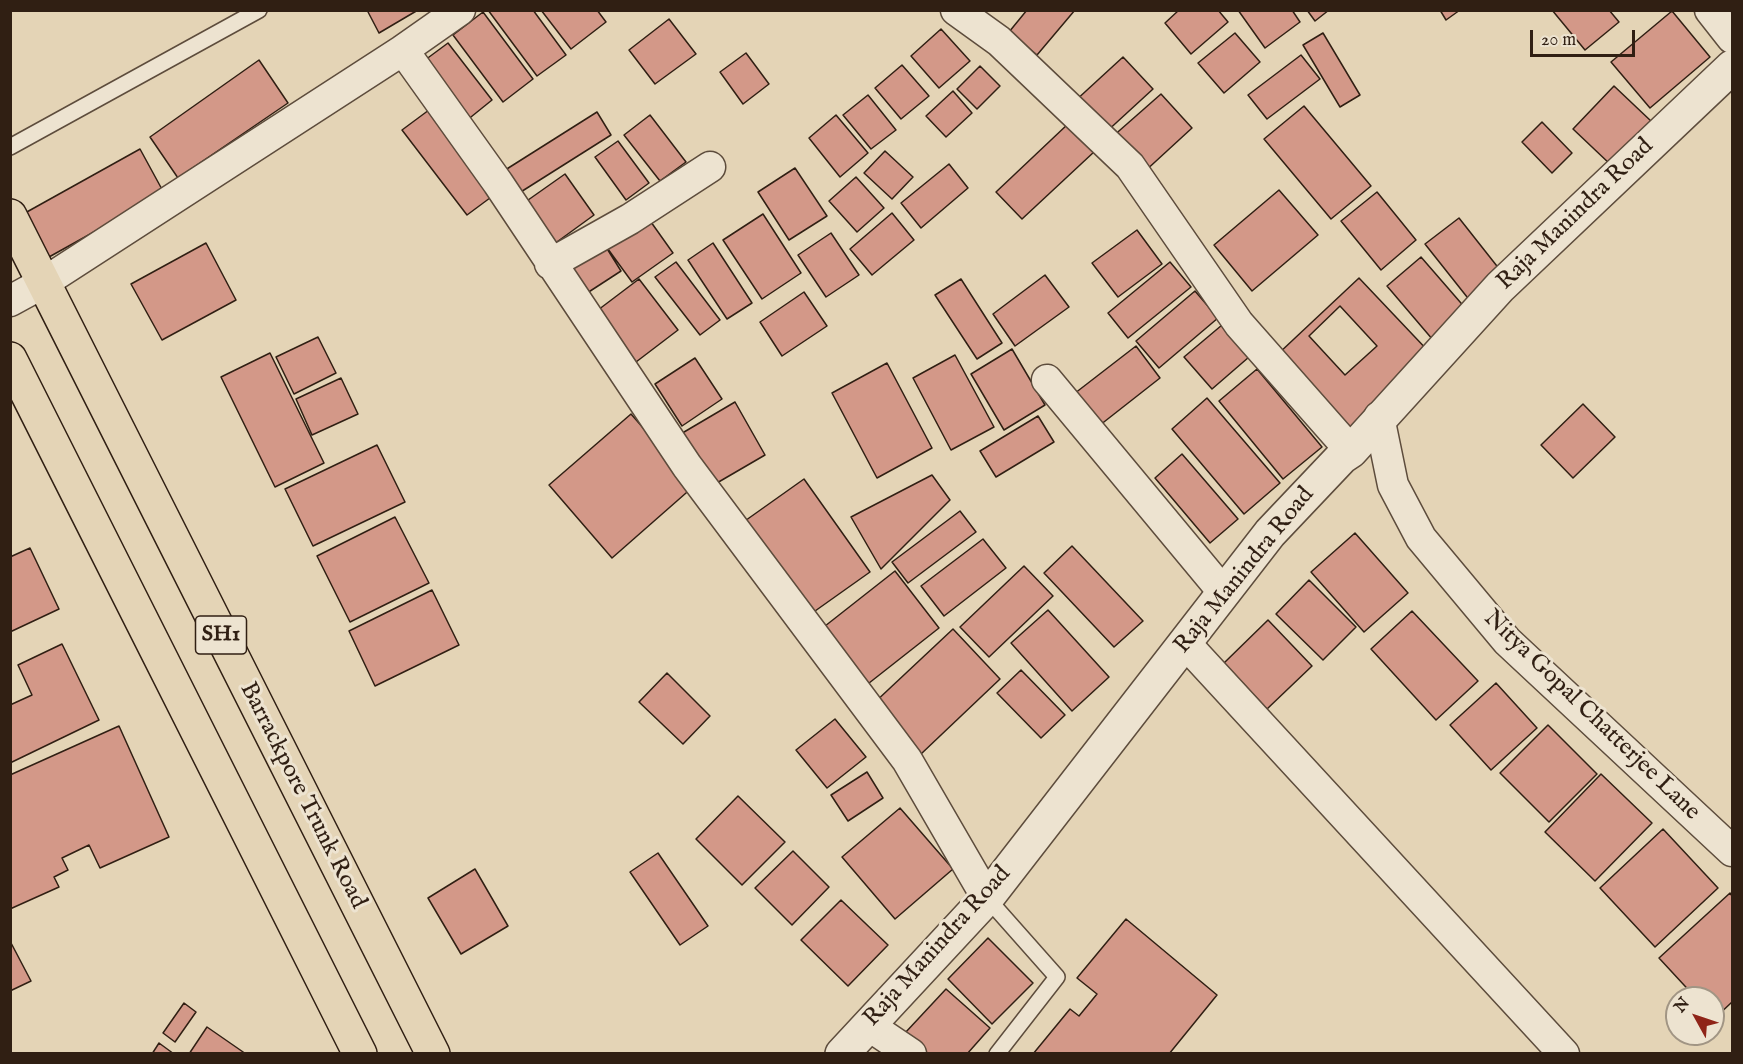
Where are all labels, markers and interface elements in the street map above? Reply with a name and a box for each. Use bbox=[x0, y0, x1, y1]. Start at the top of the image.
scale bar bbox=[1533, 18, 1638, 56]
text: 20 m bbox=[1541, 29, 1576, 52]
street label: Raja Manindra Road bbox=[1492, 133, 1660, 297]
street label: Raja Manindra Road bbox=[1169, 482, 1321, 660]
street label: Nitya Gopal Chatterjee Lane bbox=[1477, 605, 1705, 827]
road number: SH1 bbox=[196, 616, 246, 654]
street label: Barrackpore Trunk Road bbox=[232, 678, 372, 914]
street label: Raja Manindra Road bbox=[858, 861, 1018, 1033]
north arrow bbox=[1665, 986, 1725, 1046]
text: N bbox=[1671, 994, 1695, 1017]

